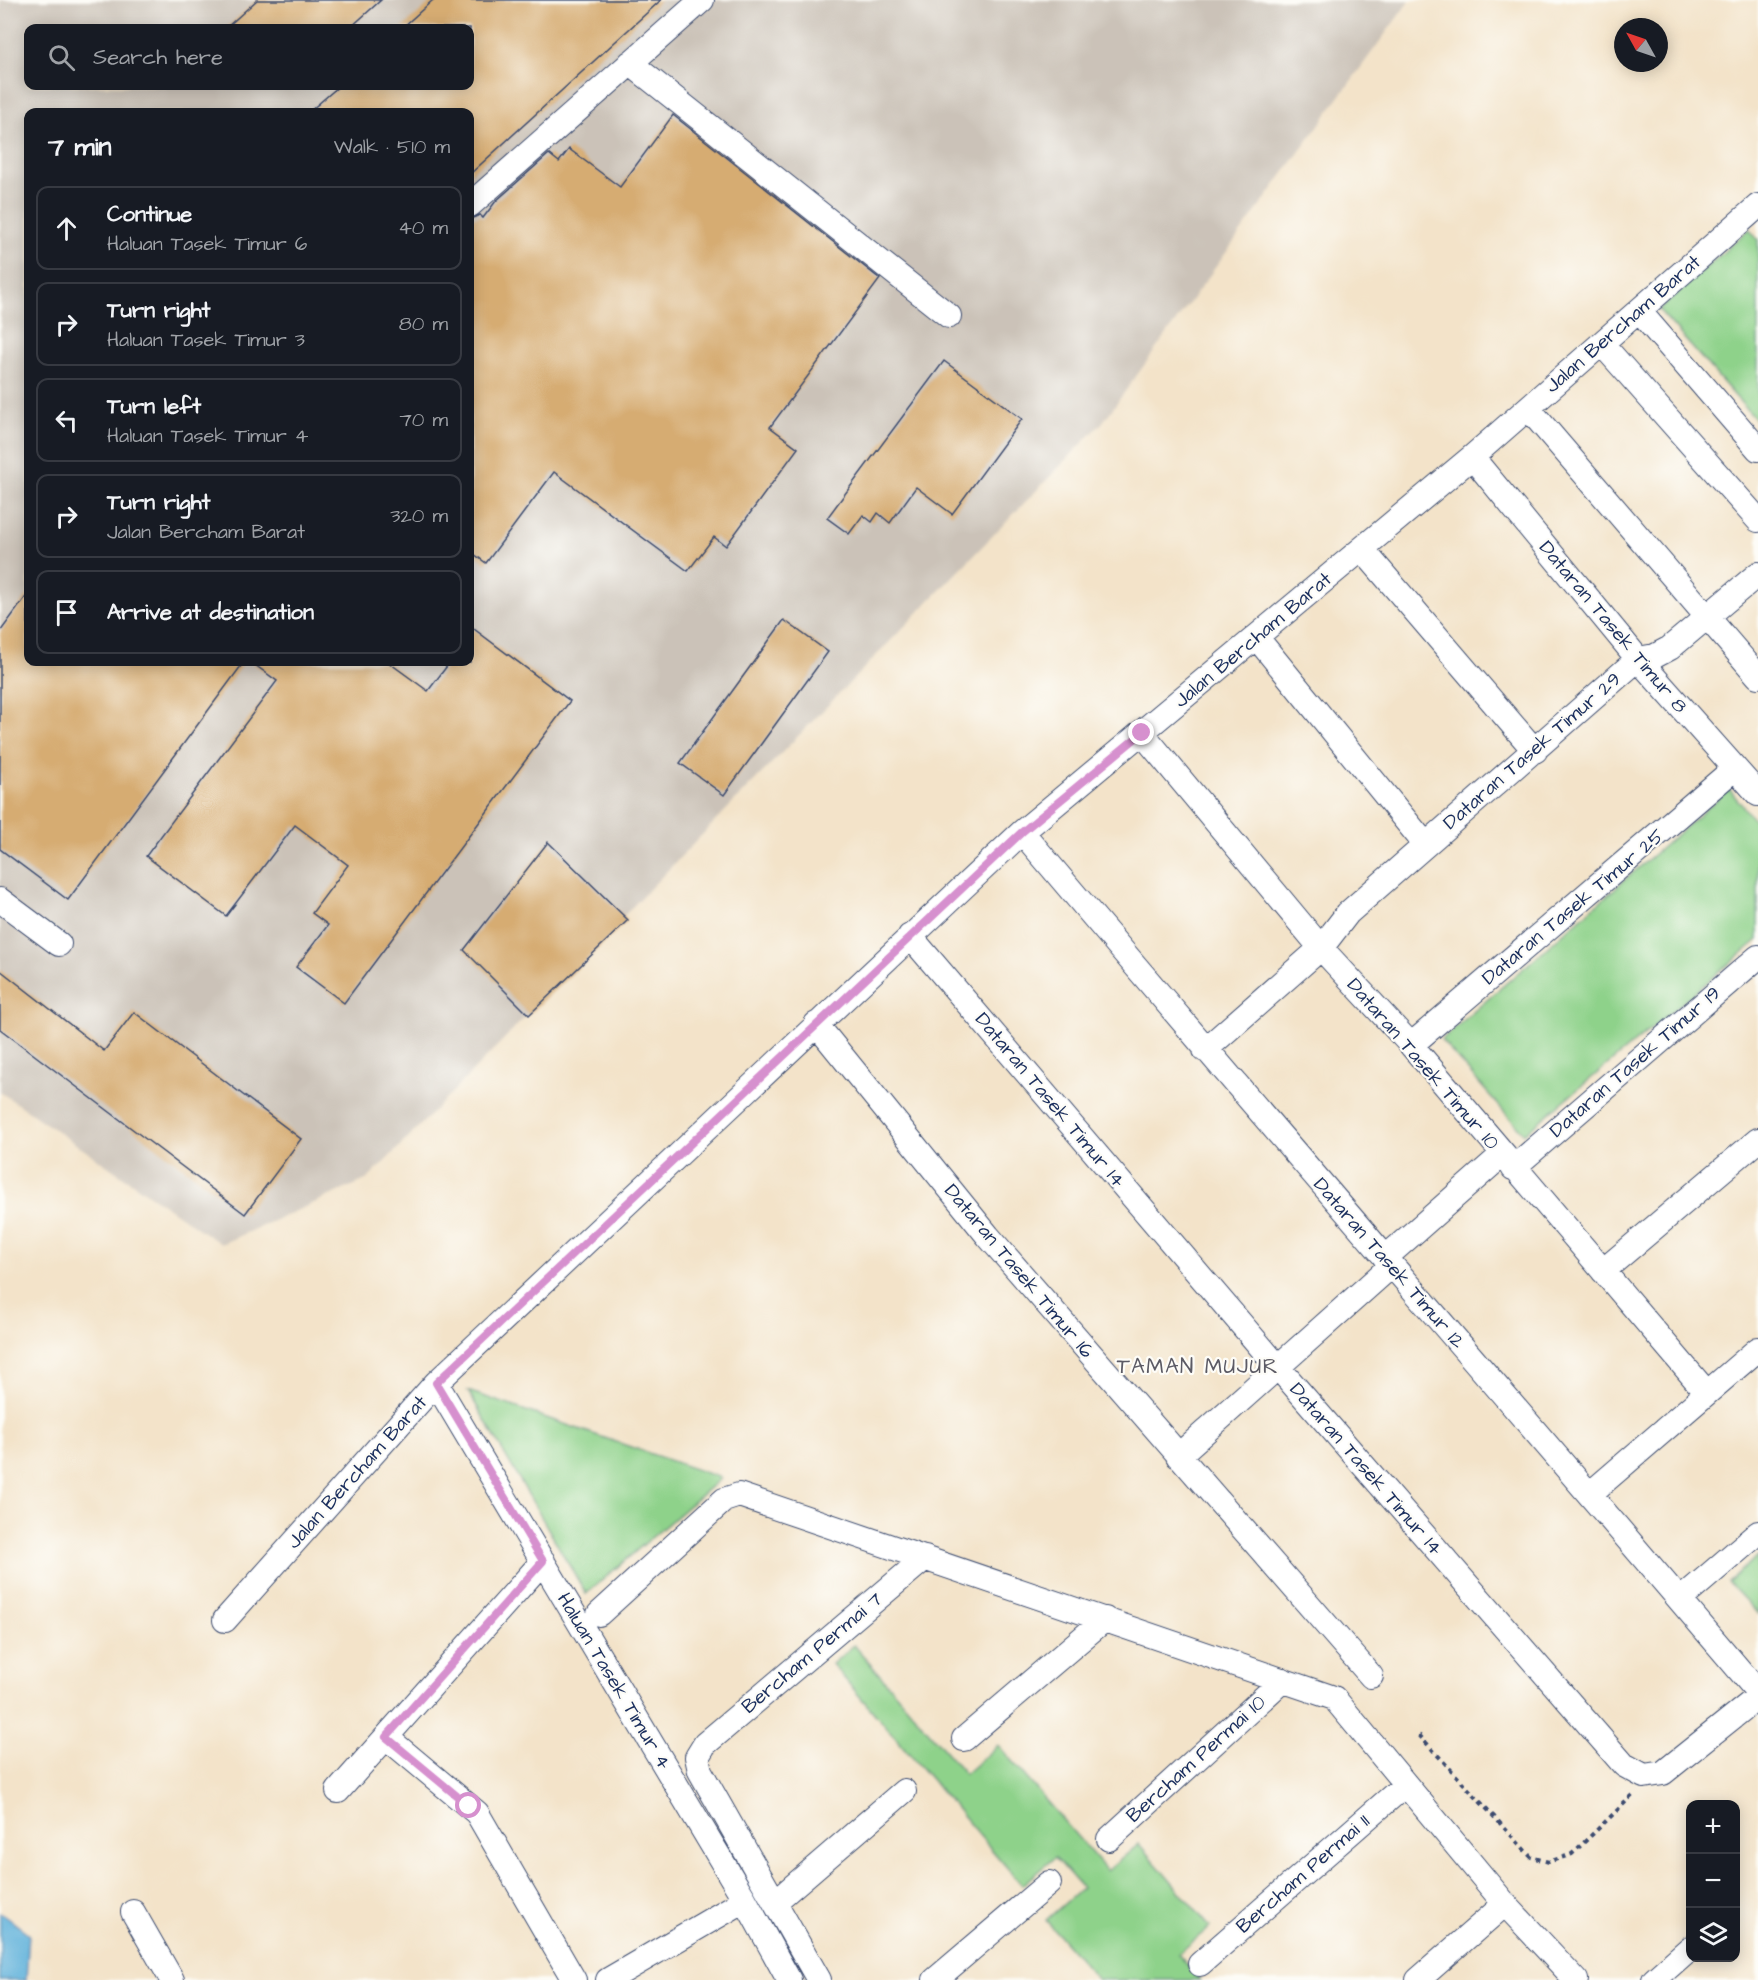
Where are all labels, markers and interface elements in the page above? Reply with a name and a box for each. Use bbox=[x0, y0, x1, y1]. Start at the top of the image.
north arrow bbox=[1614, 18, 1668, 72]
search box bbox=[24, 24, 474, 90]
icon: search bbox=[45, 41, 78, 74]
text: Search here bbox=[93, 42, 223, 73]
text: 7 min bbox=[48, 129, 112, 165]
text: Walk · 510 m bbox=[334, 133, 450, 161]
text: Continue bbox=[107, 199, 192, 230]
icon: ahead bbox=[50, 212, 83, 245]
text: 40 m bbox=[398, 214, 448, 242]
text: Haluan Tasek Timur 6 bbox=[107, 230, 307, 258]
street label: Jalan Bercham Barat bbox=[1539, 248, 1707, 400]
text: Turn right bbox=[107, 295, 210, 326]
icon: right bbox=[50, 308, 83, 341]
text: 80 m bbox=[399, 310, 448, 338]
text: Haluan Tasek Timur 3 bbox=[107, 326, 305, 354]
text: Turn left bbox=[107, 391, 201, 422]
icon: left bbox=[50, 404, 83, 437]
text: 70 m bbox=[400, 406, 448, 434]
text: Haluan Tasek Timur 4 bbox=[107, 422, 308, 450]
text: Turn right bbox=[107, 487, 210, 518]
icon: right bbox=[50, 500, 83, 533]
text: 320 m bbox=[390, 502, 448, 530]
text: Jalan Bercham Barat bbox=[107, 518, 305, 546]
street label: Dataran Tasek Timur 8 bbox=[1532, 535, 1694, 719]
street label: Jalan Bercham Barat bbox=[1168, 566, 1338, 714]
icon: arrive bbox=[50, 596, 83, 629]
text: Arrive at destination bbox=[107, 597, 314, 628]
street label: Dataran Tasek Timur 29 bbox=[1437, 666, 1627, 836]
route end bbox=[1128, 719, 1154, 745]
street label: Dataran Tasek Timur 25 bbox=[1476, 822, 1670, 992]
street label: Dataran Tasek Timur 10 bbox=[1340, 972, 1506, 1156]
street label: Dataran Tasek Timur 19 bbox=[1543, 980, 1727, 1144]
street label: Dataran Tasek Timur 14 bbox=[968, 1006, 1132, 1194]
street label: Dataran Tasek Timur 12 bbox=[1307, 1171, 1472, 1355]
street label: Dataran Tasek Timur 16 bbox=[938, 1178, 1101, 1365]
district label: TAMAN MUJUR bbox=[1117, 1352, 1279, 1381]
street label: Dataran Tasek Timur 14 bbox=[1283, 1376, 1449, 1562]
street label: Jalan Bercham Barat bbox=[280, 1389, 434, 1555]
street label: Bercham Permai 7 bbox=[736, 1586, 888, 1720]
street label: Haluan Tasek Timur 4 bbox=[550, 1587, 678, 1775]
street label: Bercham Permai 10 bbox=[1120, 1688, 1272, 1829]
route start bbox=[455, 1792, 481, 1818]
map controls bbox=[1686, 1800, 1740, 1962]
button: + bbox=[1686, 1800, 1740, 1854]
street label: Bercham Permai 11 bbox=[1230, 1808, 1376, 1940]
button: − bbox=[1686, 1854, 1740, 1908]
button: layers bbox=[1686, 1908, 1740, 1962]

